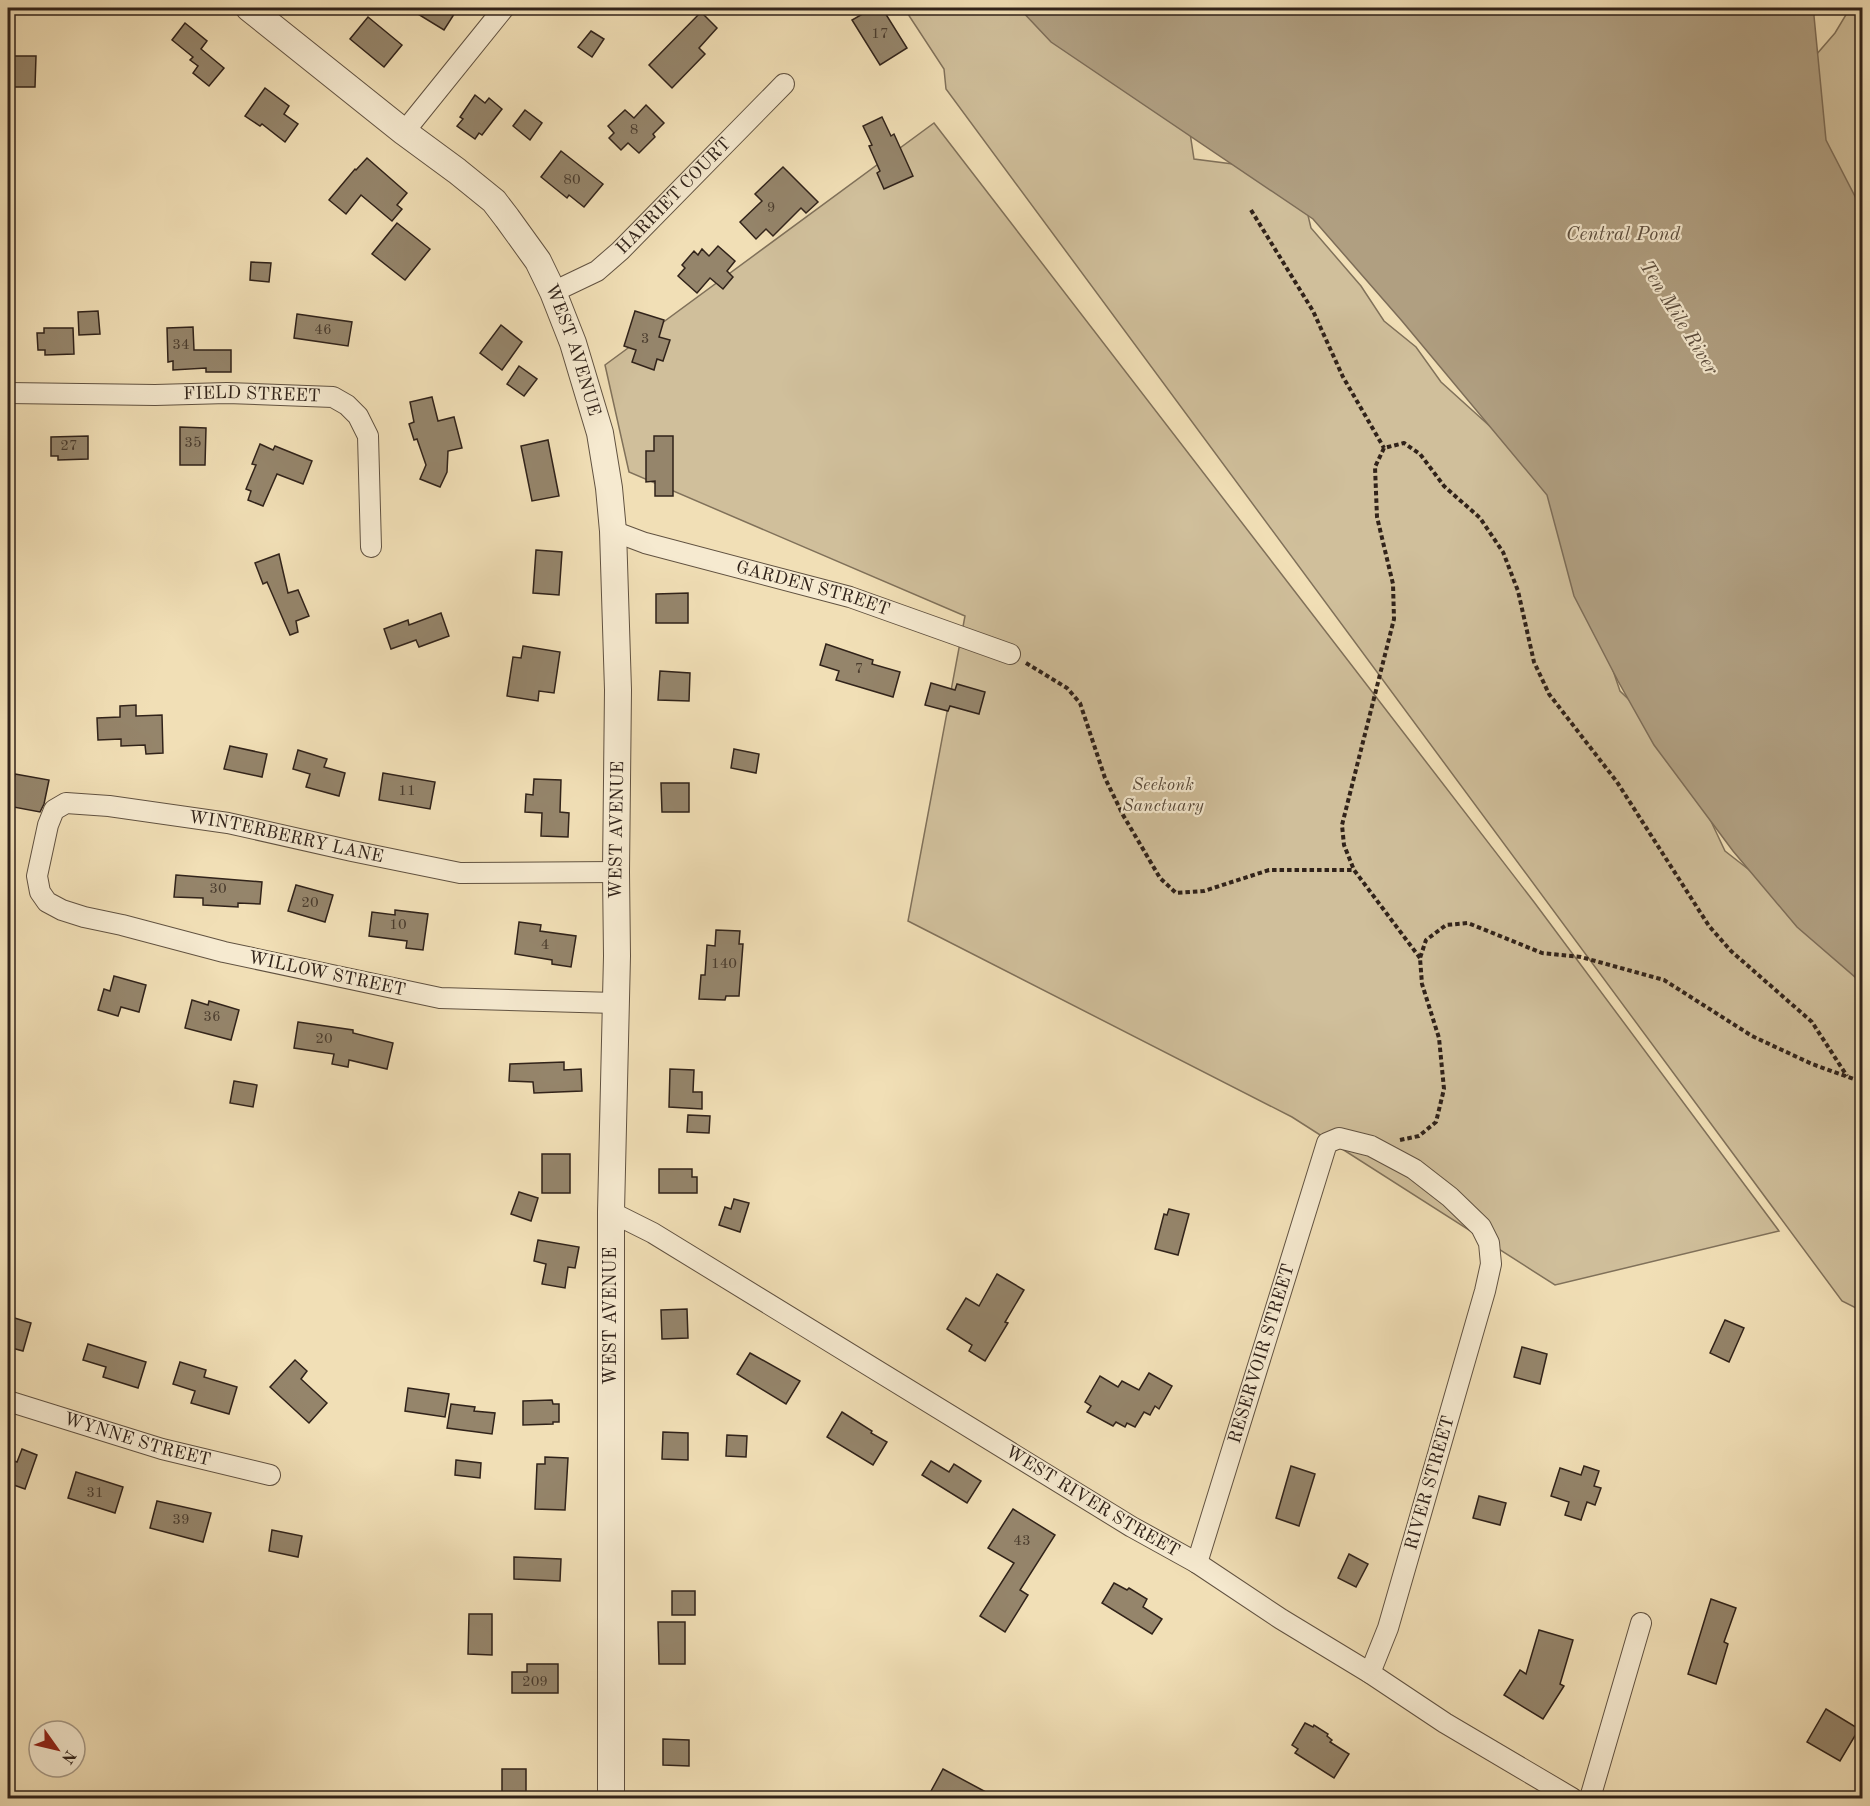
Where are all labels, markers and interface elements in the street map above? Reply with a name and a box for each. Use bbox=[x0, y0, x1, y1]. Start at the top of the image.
house number: 17 bbox=[871, 27, 889, 42]
house number: 8 bbox=[630, 123, 638, 138]
street label: HARRIET COURT bbox=[613, 135, 735, 258]
house number: 80 bbox=[563, 173, 581, 188]
house number: 9 bbox=[767, 201, 775, 216]
water label: Central Pond bbox=[1566, 225, 1681, 245]
water label: Ten Mile River bbox=[1635, 257, 1721, 379]
street label: WEST AVENUE bbox=[542, 281, 603, 418]
house number: 46 bbox=[314, 323, 332, 338]
house number: 3 bbox=[641, 332, 649, 347]
house number: 34 bbox=[172, 338, 190, 353]
street label: FIELD STREET bbox=[183, 384, 321, 406]
house number: 35 bbox=[184, 436, 202, 451]
house number: 27 bbox=[60, 439, 78, 454]
street label: GARDEN STREET bbox=[734, 558, 892, 619]
house number: 7 bbox=[855, 662, 863, 677]
street label: WEST AVENUE bbox=[607, 761, 627, 899]
park label: Seekonk Sanctuary bbox=[1122, 776, 1204, 815]
house number: 11 bbox=[398, 784, 416, 799]
street label: WINTERBERRY LANE bbox=[188, 808, 385, 866]
house number: 30 bbox=[209, 882, 227, 897]
house number: 20 bbox=[301, 896, 319, 911]
house number: 10 bbox=[389, 918, 407, 933]
house number: 4 bbox=[541, 938, 549, 953]
street label: WILLOW STREET bbox=[247, 949, 407, 999]
house number: 140 bbox=[711, 957, 737, 972]
house number: 36 bbox=[203, 1010, 221, 1025]
house number: 20 bbox=[315, 1032, 333, 1047]
street label: WEST AVENUE bbox=[602, 1247, 620, 1385]
street label: RESERVOIR STREET bbox=[1226, 1262, 1298, 1446]
street label: WYNNE STREET bbox=[62, 1410, 213, 1469]
street label: RIVER STREET bbox=[1402, 1414, 1458, 1552]
street label: WEST RIVER STREET bbox=[1002, 1443, 1183, 1560]
house number: 31 bbox=[86, 1486, 104, 1501]
house number: 39 bbox=[172, 1513, 190, 1528]
house number: 43 bbox=[1013, 1534, 1031, 1549]
house number: 209 bbox=[522, 1675, 548, 1690]
north arrow bbox=[27, 1719, 87, 1779]
text: N bbox=[57, 1747, 78, 1766]

